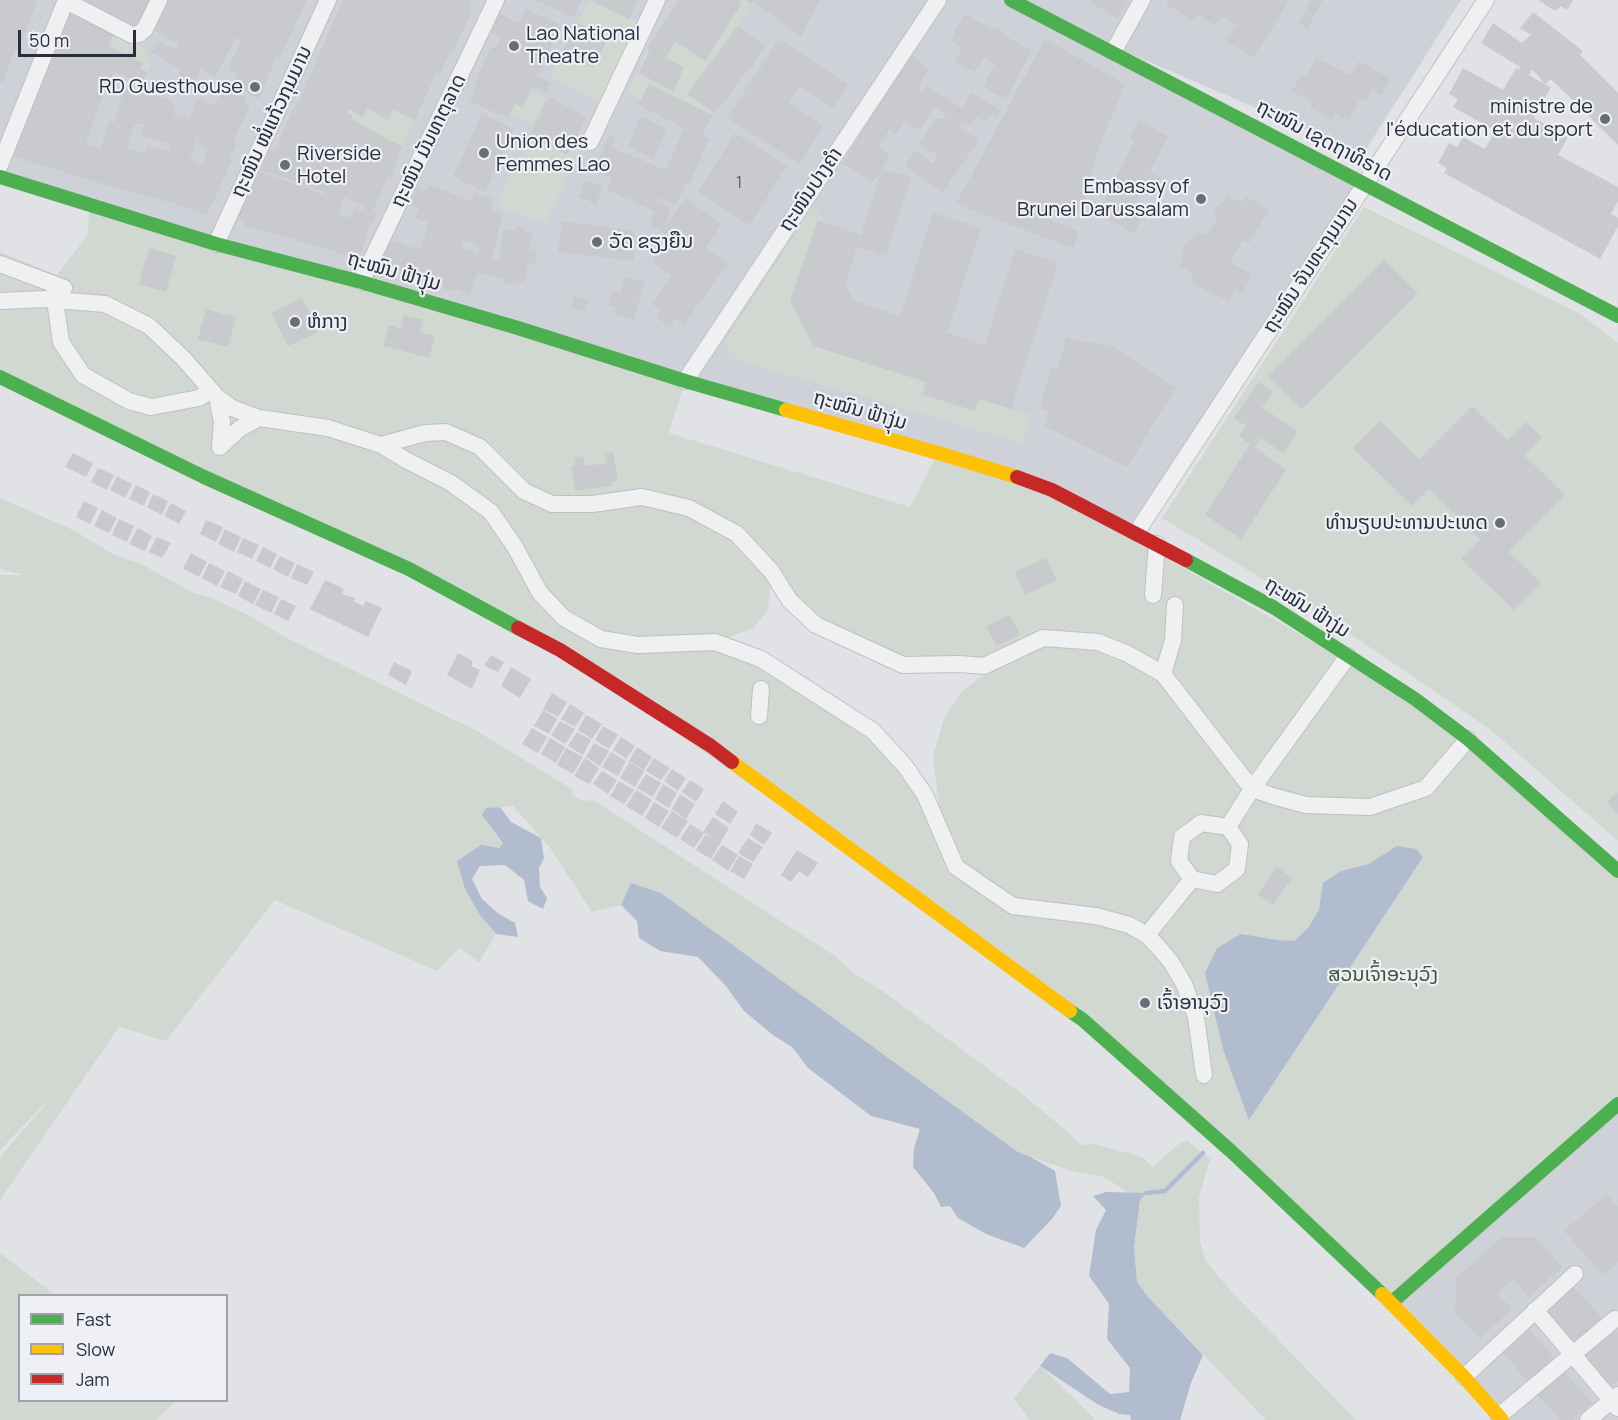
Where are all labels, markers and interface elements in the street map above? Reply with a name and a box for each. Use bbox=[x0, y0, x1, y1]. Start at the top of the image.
scale bar bbox=[21, 18, 140, 56]
place label: Lao National Theatre bbox=[526, 22, 640, 69]
text: 50 m bbox=[29, 28, 69, 52]
marker: Lao National Theatre bbox=[507, 39, 521, 53]
street label: ຖະໜົນ ໜໍ່ແກ້ວກຸມມານ bbox=[226, 42, 318, 202]
street label: ຖະໜົນ ມັນທາຕຸລາດ bbox=[386, 70, 472, 212]
place label: RD Guesthouse bbox=[99, 75, 243, 99]
marker: RD Guesthouse bbox=[248, 80, 262, 94]
street label: ຖະໜົນ ເຊດຖາທິຣາດ bbox=[1252, 95, 1396, 187]
place label: ministre de l'éducation et du sport bbox=[1386, 95, 1593, 142]
marker: ministre de l'éducation et du sport bbox=[1598, 112, 1612, 126]
place label: Union des Femmes Lao bbox=[496, 130, 610, 177]
place label: Riverside Hotel bbox=[297, 142, 381, 189]
street label: ຖະໜົນປາງຄໍາ bbox=[774, 143, 848, 237]
marker: Union des Femmes Lao bbox=[477, 146, 491, 160]
marker: Riverside Hotel bbox=[278, 158, 292, 172]
house number: 1 bbox=[736, 174, 742, 194]
place label: Embassy of Brunei Darussalam bbox=[1017, 175, 1189, 222]
marker: Embassy of Brunei Darussalam bbox=[1194, 192, 1208, 206]
street label: ຖະໜົນ ຈັນທະກຸມມານ bbox=[1258, 194, 1364, 338]
place label: ວັດ ຂຽງຍືນ bbox=[609, 230, 693, 254]
marker: ວັດ ຂຽງຍືນ bbox=[590, 235, 604, 249]
street label: ຖະໝົນ ຟ້າງຸ່ມ bbox=[344, 247, 444, 297]
place label: ຫໍກາງ bbox=[307, 310, 348, 334]
marker: ຫໍກາງ bbox=[288, 315, 302, 329]
street label: ຖະໝົນ ຟ້າງຸ່ມ bbox=[810, 386, 910, 436]
place label: ທຳນຽບປະທານປະເທດ bbox=[1325, 511, 1488, 535]
marker: ທຳນຽບປະທານປະເທດ bbox=[1493, 516, 1507, 530]
street label: ຖະໝົນ ຟ້າງຸ່ມ bbox=[1260, 572, 1354, 644]
park label: ສວນເຈົ້າອະນຸວົງ bbox=[1328, 963, 1438, 987]
place label: ເຈົ້າອານຸວົງ bbox=[1157, 991, 1229, 1015]
marker: ເຈົ້າອານຸວົງ bbox=[1138, 996, 1152, 1010]
legend bbox=[18, 1294, 228, 1402]
text: Fast bbox=[76, 1307, 111, 1331]
text: Slow bbox=[76, 1337, 115, 1361]
text: Jam bbox=[76, 1367, 110, 1391]

